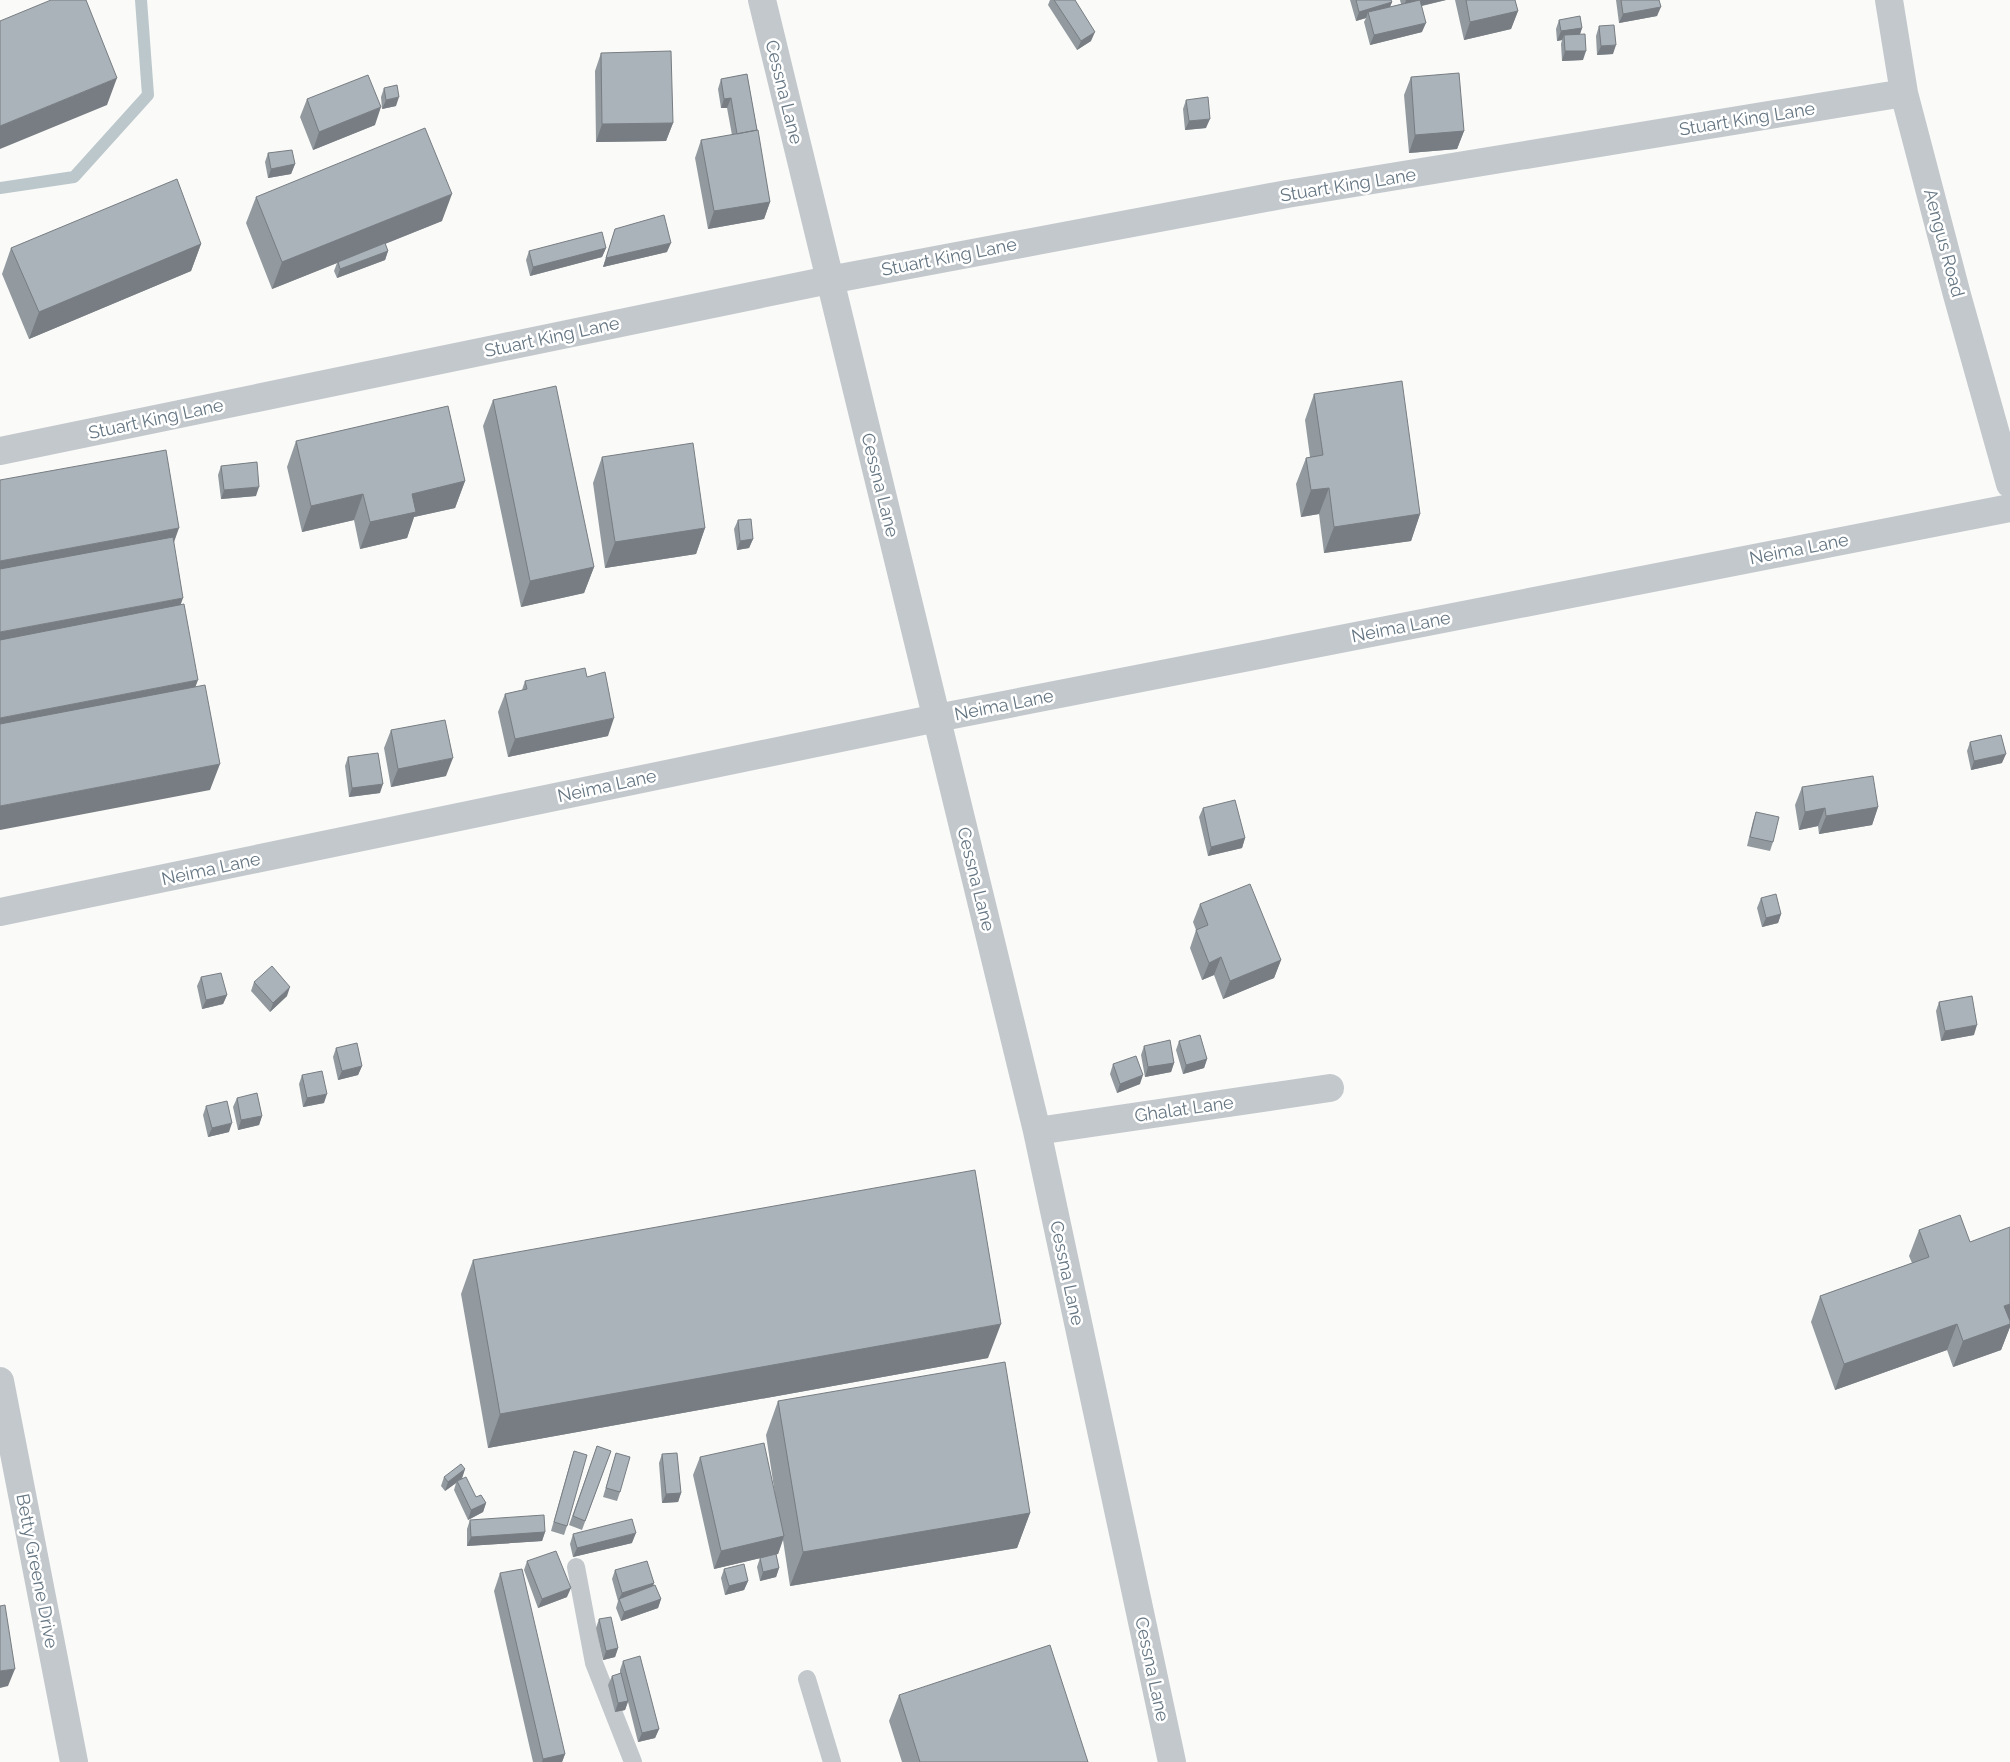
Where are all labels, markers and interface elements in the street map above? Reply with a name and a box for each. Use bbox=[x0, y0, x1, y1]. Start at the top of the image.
street label: Cessna Lane bbox=[761, 38, 808, 147]
street label: Stuart King Lane bbox=[1677, 97, 1817, 140]
street label: Stuart King Lane bbox=[1278, 163, 1418, 206]
street label: Aengus Road bbox=[1920, 186, 1969, 299]
street label: Stuart King Lane bbox=[880, 233, 1019, 280]
street label: Stuart King Lane bbox=[483, 312, 622, 361]
street label: Stuart King Lane bbox=[87, 394, 226, 443]
street label: Cessna Lane bbox=[857, 431, 904, 540]
street label: Neima Lane bbox=[1748, 529, 1851, 568]
street label: Neima Lane bbox=[1350, 607, 1453, 646]
street label: Neima Lane bbox=[953, 685, 1056, 724]
street label: Neima Lane bbox=[556, 765, 659, 806]
street label: Cessna Lane bbox=[953, 825, 1000, 934]
street label: Neima Lane bbox=[160, 848, 263, 889]
street label: Ghalat Lane bbox=[1133, 1091, 1235, 1126]
street label: Cessna Lane bbox=[1046, 1219, 1089, 1328]
street label: Betty Greene Drive bbox=[12, 1492, 63, 1650]
street label: Cessna Lane bbox=[1131, 1615, 1174, 1724]

